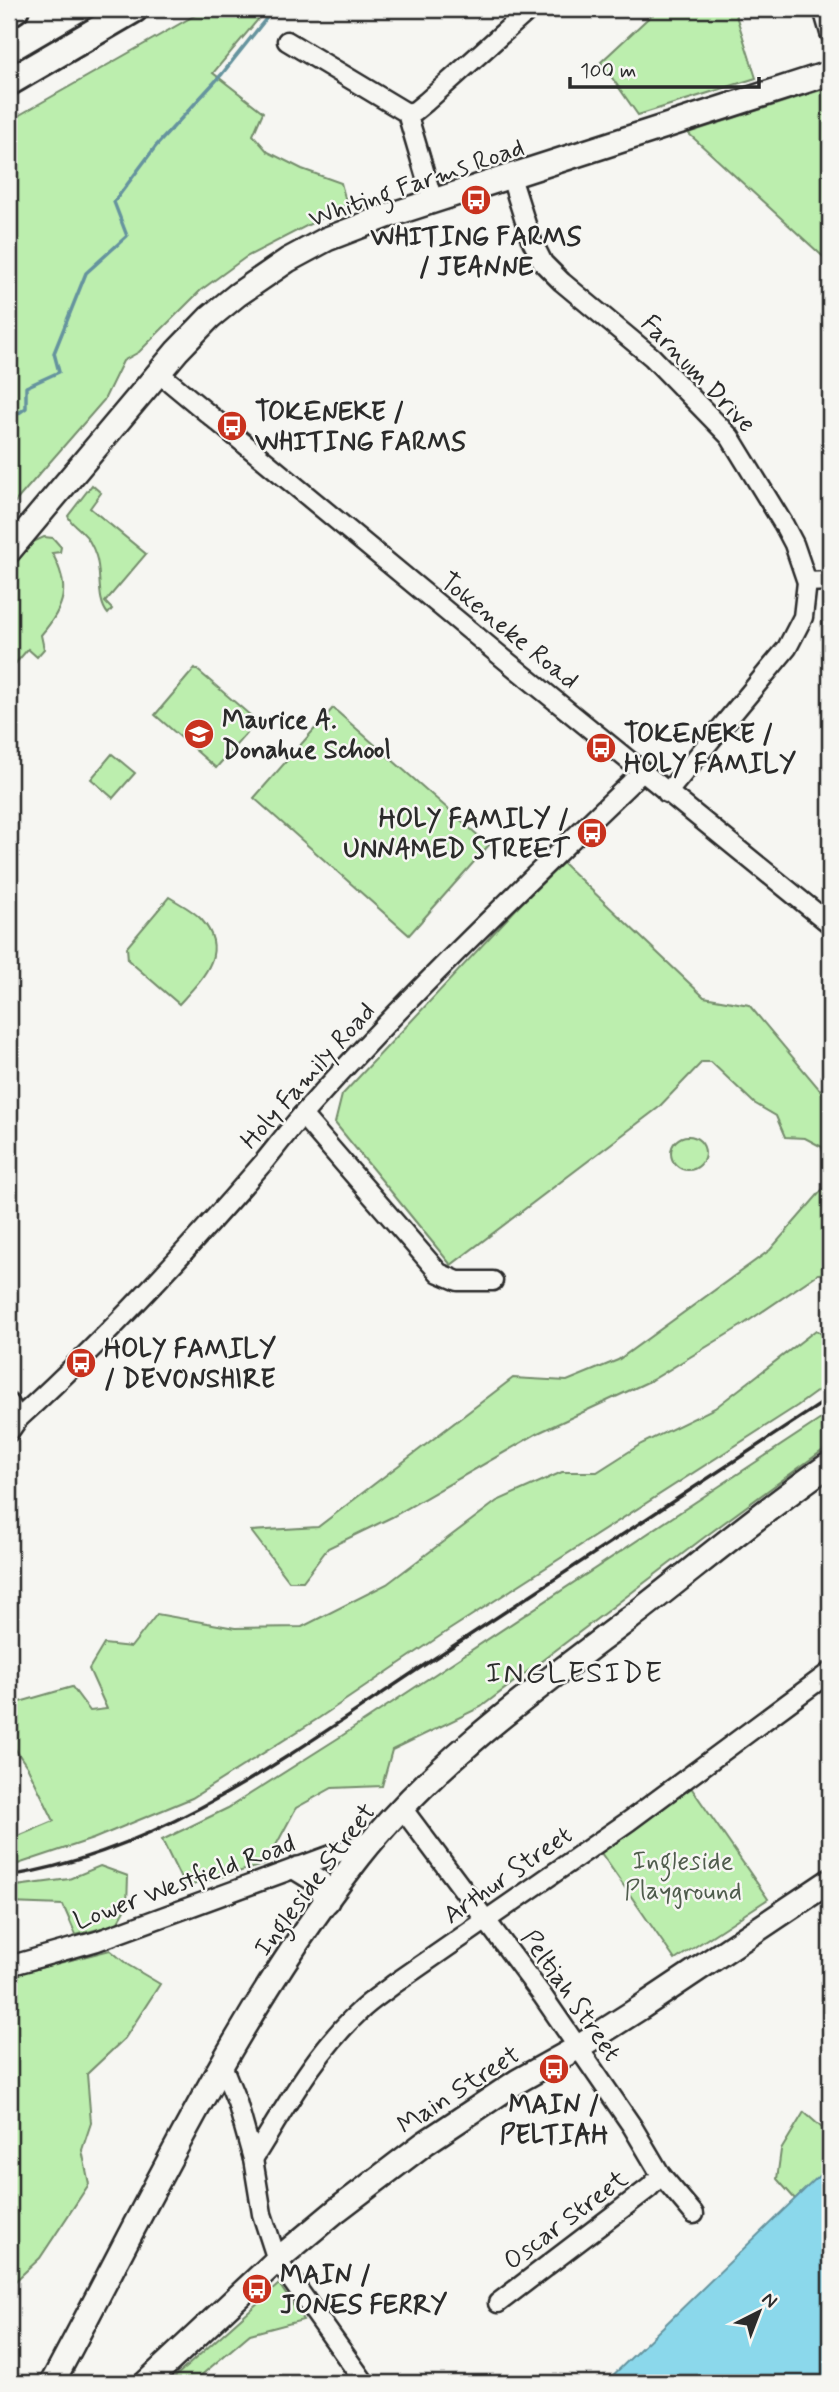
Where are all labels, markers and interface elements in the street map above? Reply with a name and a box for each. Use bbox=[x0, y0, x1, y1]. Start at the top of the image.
scale bar bbox=[570, 46, 758, 90]
text: 100 m bbox=[580, 57, 636, 85]
street label: Whiting Farms Road bbox=[304, 131, 530, 240]
bus stop icon: WHITING FARMS / JEANNE bbox=[459, 183, 493, 217]
place label: WHITING FARMS / JEANNE bbox=[370, 221, 582, 285]
street label: Farnum Drive bbox=[633, 308, 763, 441]
place label: TOKENEKE / WHITING FARMS bbox=[254, 396, 466, 460]
bus stop icon: TOKENEKE / WHITING FARMS bbox=[215, 409, 249, 443]
street label: Tokeneke Road bbox=[432, 565, 585, 698]
place label: Maurice A. Donahue School bbox=[222, 704, 391, 768]
school or university icon: Maurice A. Donahue School bbox=[182, 717, 216, 751]
place label: TOKENEKE / HOLY FAMILY bbox=[624, 718, 796, 782]
bus stop icon: TOKENEKE / HOLY FAMILY bbox=[584, 731, 618, 765]
place label: HOLY FAMILY / UNNAMED STREET bbox=[343, 803, 570, 867]
bus stop icon: HOLY FAMILY / UNNAMED STREET bbox=[575, 816, 609, 850]
street label: Holy Family Road bbox=[233, 996, 384, 1157]
place label: HOLY FAMILY / DEVONSHIRE bbox=[104, 1333, 276, 1397]
bus stop icon: HOLY FAMILY / DEVONSHIRE bbox=[64, 1346, 98, 1380]
district label: INGLESIDE bbox=[486, 1654, 664, 1693]
street label: Ingleside Street bbox=[247, 1797, 387, 1966]
street label: Arthur Street bbox=[437, 1819, 579, 1933]
street label: Lower Westfield Road bbox=[69, 1827, 300, 1939]
park label: Ingleside Playground bbox=[624, 1845, 742, 1909]
street label: Peltiah Street bbox=[512, 1924, 628, 2069]
street label: Main Street bbox=[391, 2038, 527, 2143]
bus stop icon: MAIN / PELTIAH bbox=[537, 2052, 571, 2086]
place label: MAIN / PELTIAH bbox=[500, 2089, 608, 2153]
street label: Oscar Street bbox=[497, 2163, 635, 2278]
place label: MAIN / JONES FERRY bbox=[280, 2259, 448, 2323]
bus stop icon: MAIN / JONES FERRY bbox=[240, 2272, 274, 2306]
north arrow bbox=[724, 2276, 794, 2346]
text: N bbox=[756, 2287, 782, 2314]

